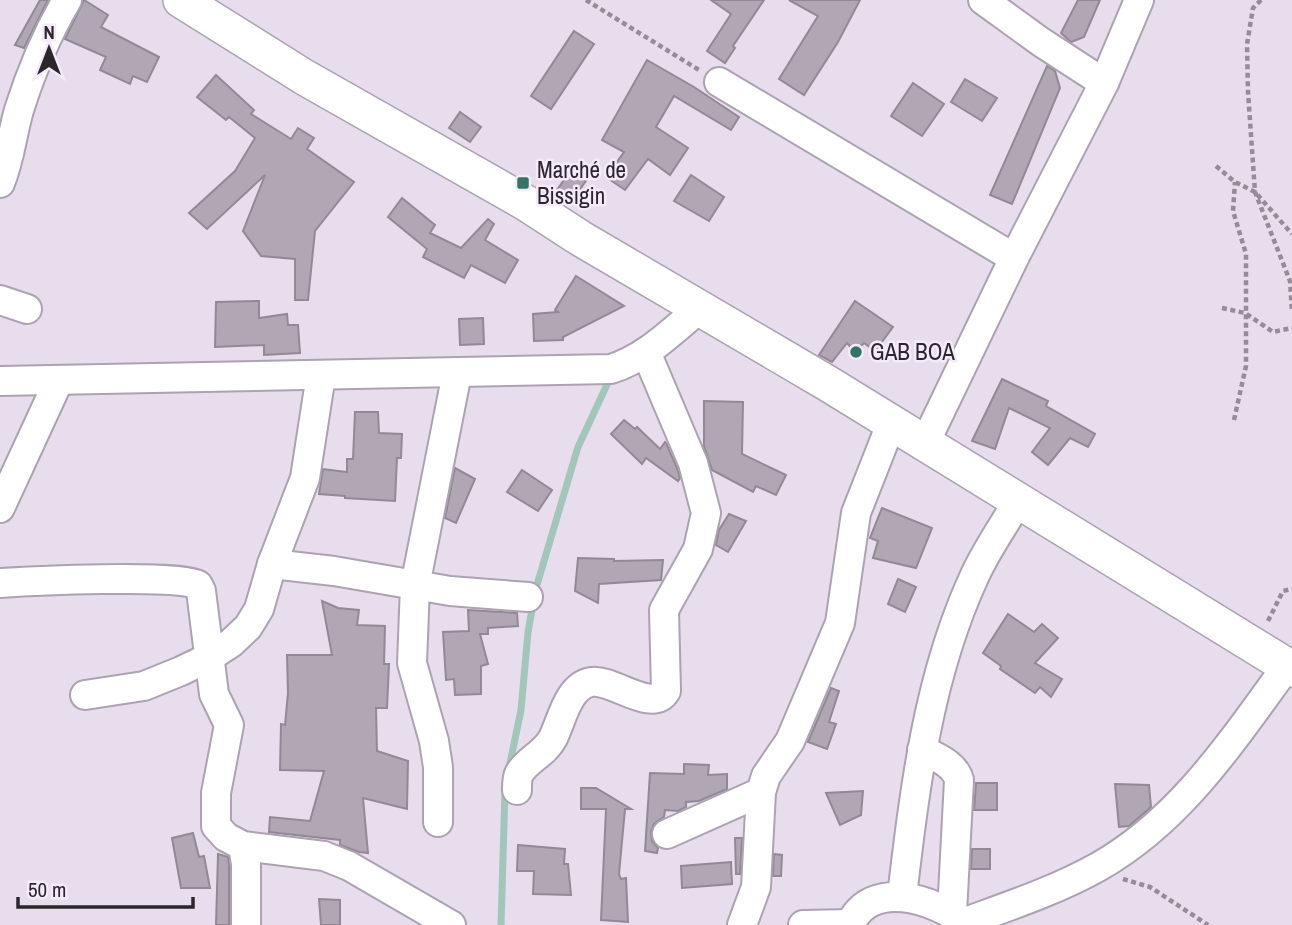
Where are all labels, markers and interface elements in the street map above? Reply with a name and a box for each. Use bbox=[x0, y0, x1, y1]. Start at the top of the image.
north arrow bbox=[14, 14, 84, 84]
text: N bbox=[43, 19, 55, 45]
place label: Marché de Bissigin bbox=[537, 154, 626, 211]
marker: Marché de Bissigin bbox=[515, 175, 531, 191]
place label: GAB BOA bbox=[870, 336, 955, 367]
marker: GAB BOA bbox=[848, 344, 864, 360]
scale bar bbox=[18, 866, 192, 910]
text: 50 m bbox=[28, 875, 66, 904]

